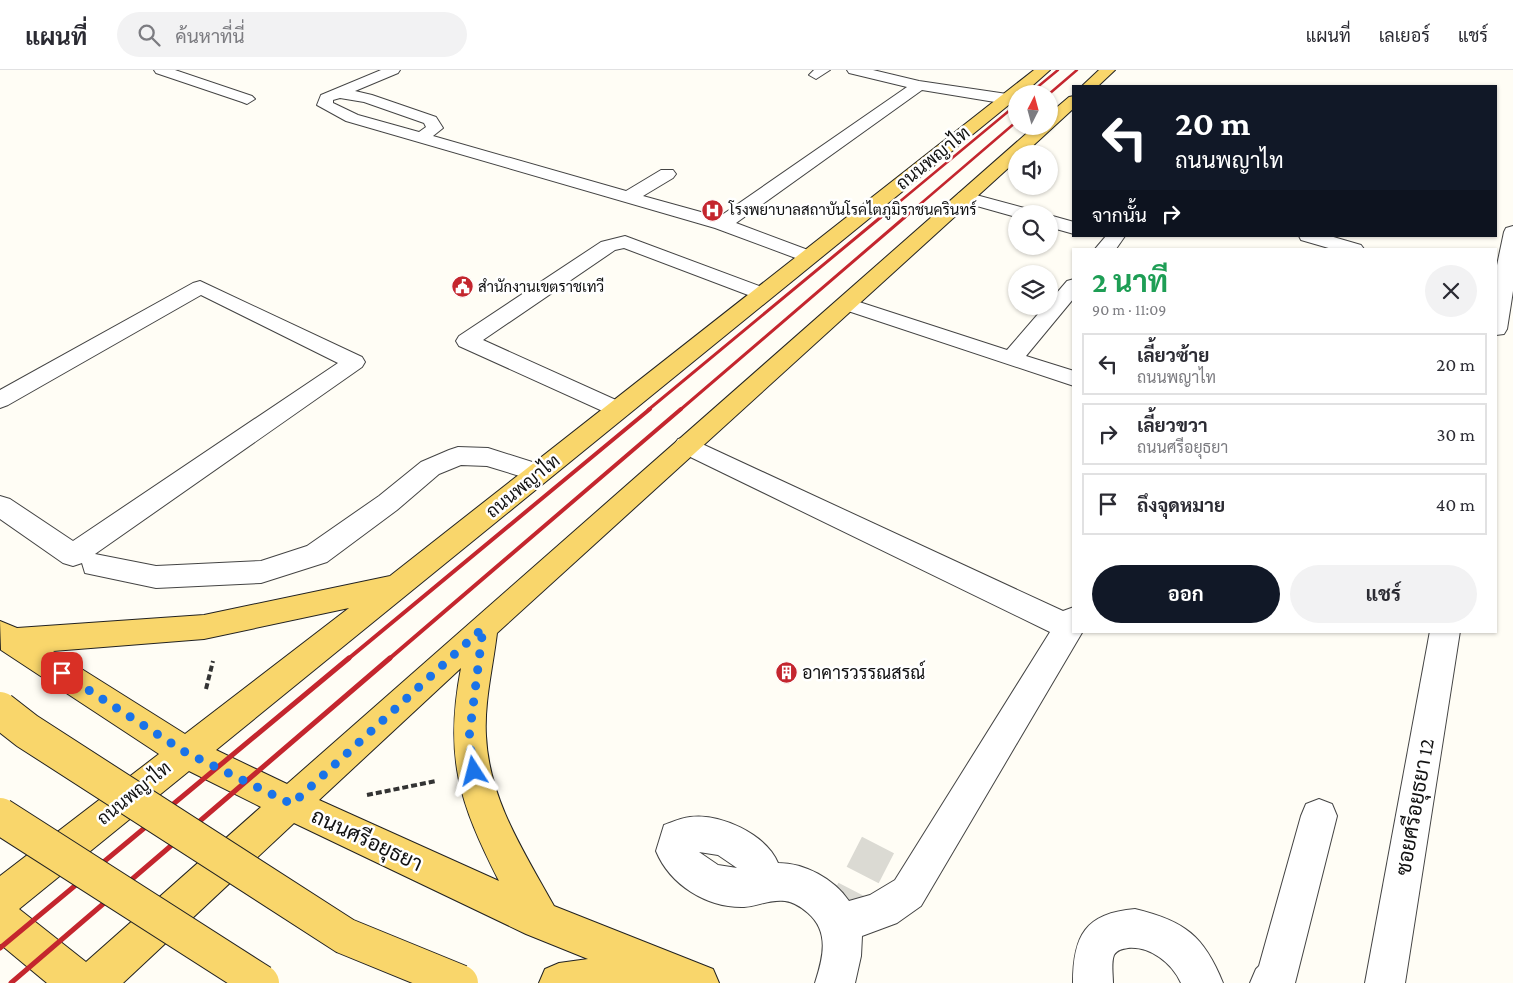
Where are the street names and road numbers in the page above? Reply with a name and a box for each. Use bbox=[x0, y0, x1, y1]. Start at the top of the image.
street label: ถนนพญาไท bbox=[890, 120, 974, 195]
street label: ถนนพญาไท bbox=[480, 448, 564, 523]
street label: ซอยศรีอยุธยา 12 bbox=[1390, 736, 1441, 878]
street label: ถนนพญาไท bbox=[91, 755, 175, 830]
street label: ถนนศรีอยุธยา bbox=[307, 803, 427, 878]

